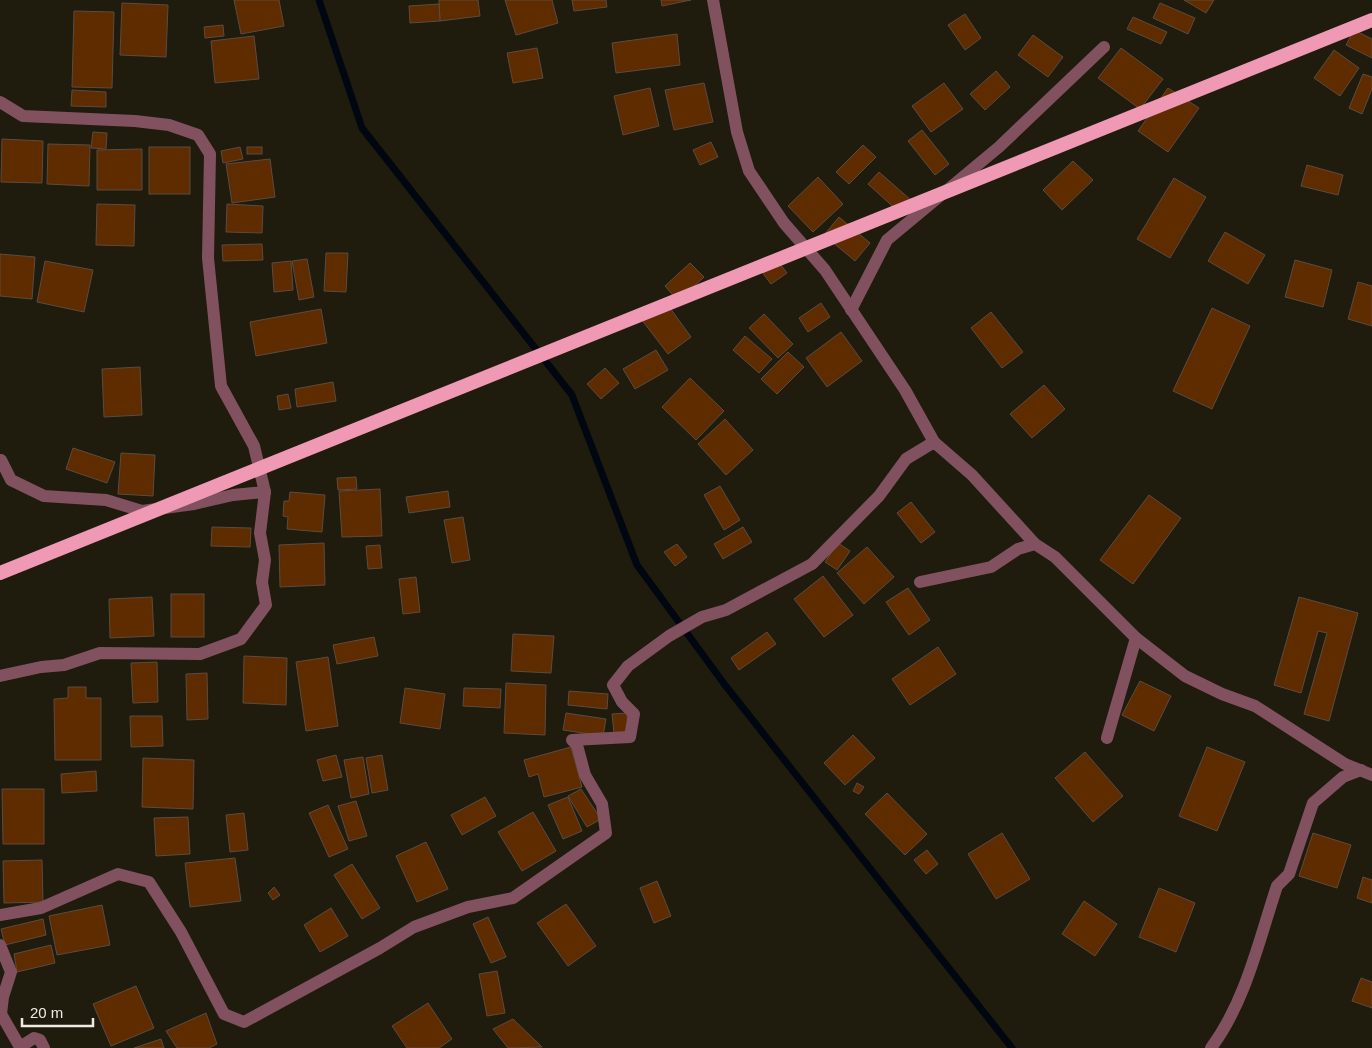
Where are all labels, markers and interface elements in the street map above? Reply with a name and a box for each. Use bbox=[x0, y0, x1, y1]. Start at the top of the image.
scale bar bbox=[22, 996, 94, 1028]
text: 20 m bbox=[30, 1004, 63, 1021]

